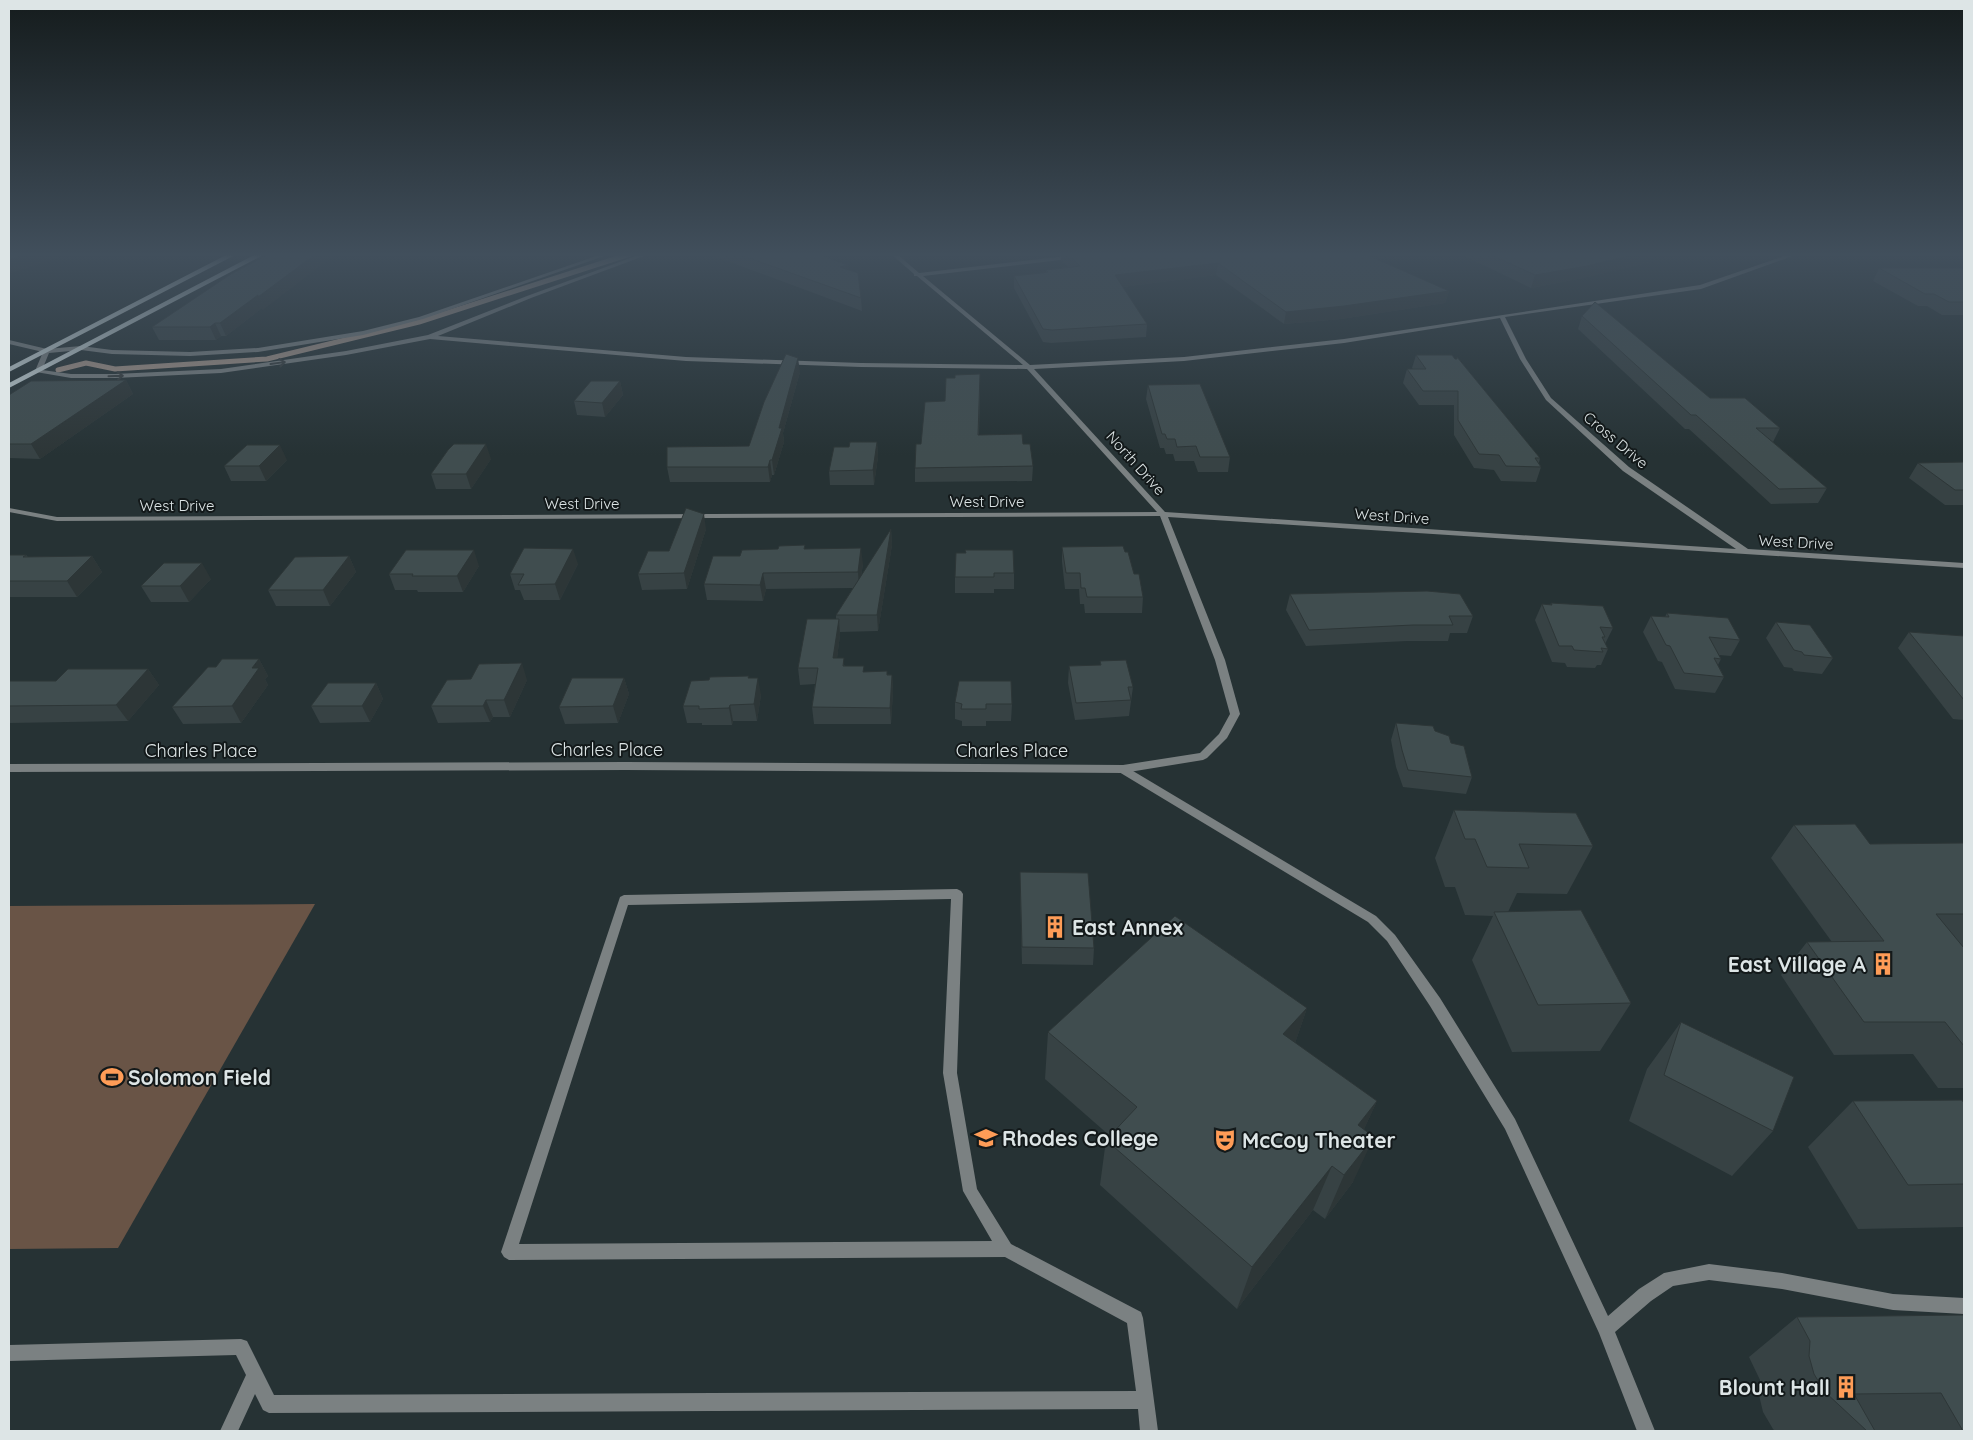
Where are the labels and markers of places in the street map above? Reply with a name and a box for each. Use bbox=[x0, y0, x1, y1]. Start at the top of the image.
building icon: East Annex bbox=[1042, 914, 1068, 940]
place label: East Annex bbox=[1072, 914, 1183, 940]
place label: East Village A bbox=[1728, 951, 1867, 977]
building icon: East Village A bbox=[1870, 951, 1896, 977]
sports icon: Solomon Field bbox=[99, 1064, 125, 1090]
place label: Solomon Field bbox=[128, 1064, 271, 1090]
school or university icon: Rhodes College bbox=[973, 1125, 999, 1151]
place label: Rhodes College bbox=[1002, 1125, 1158, 1151]
theatre icon: McCoy Theater bbox=[1212, 1127, 1238, 1153]
place label: McCoy Theater bbox=[1242, 1127, 1396, 1153]
place label: Blount Hall bbox=[1719, 1374, 1830, 1400]
building icon: Blount Hall bbox=[1833, 1374, 1859, 1400]

